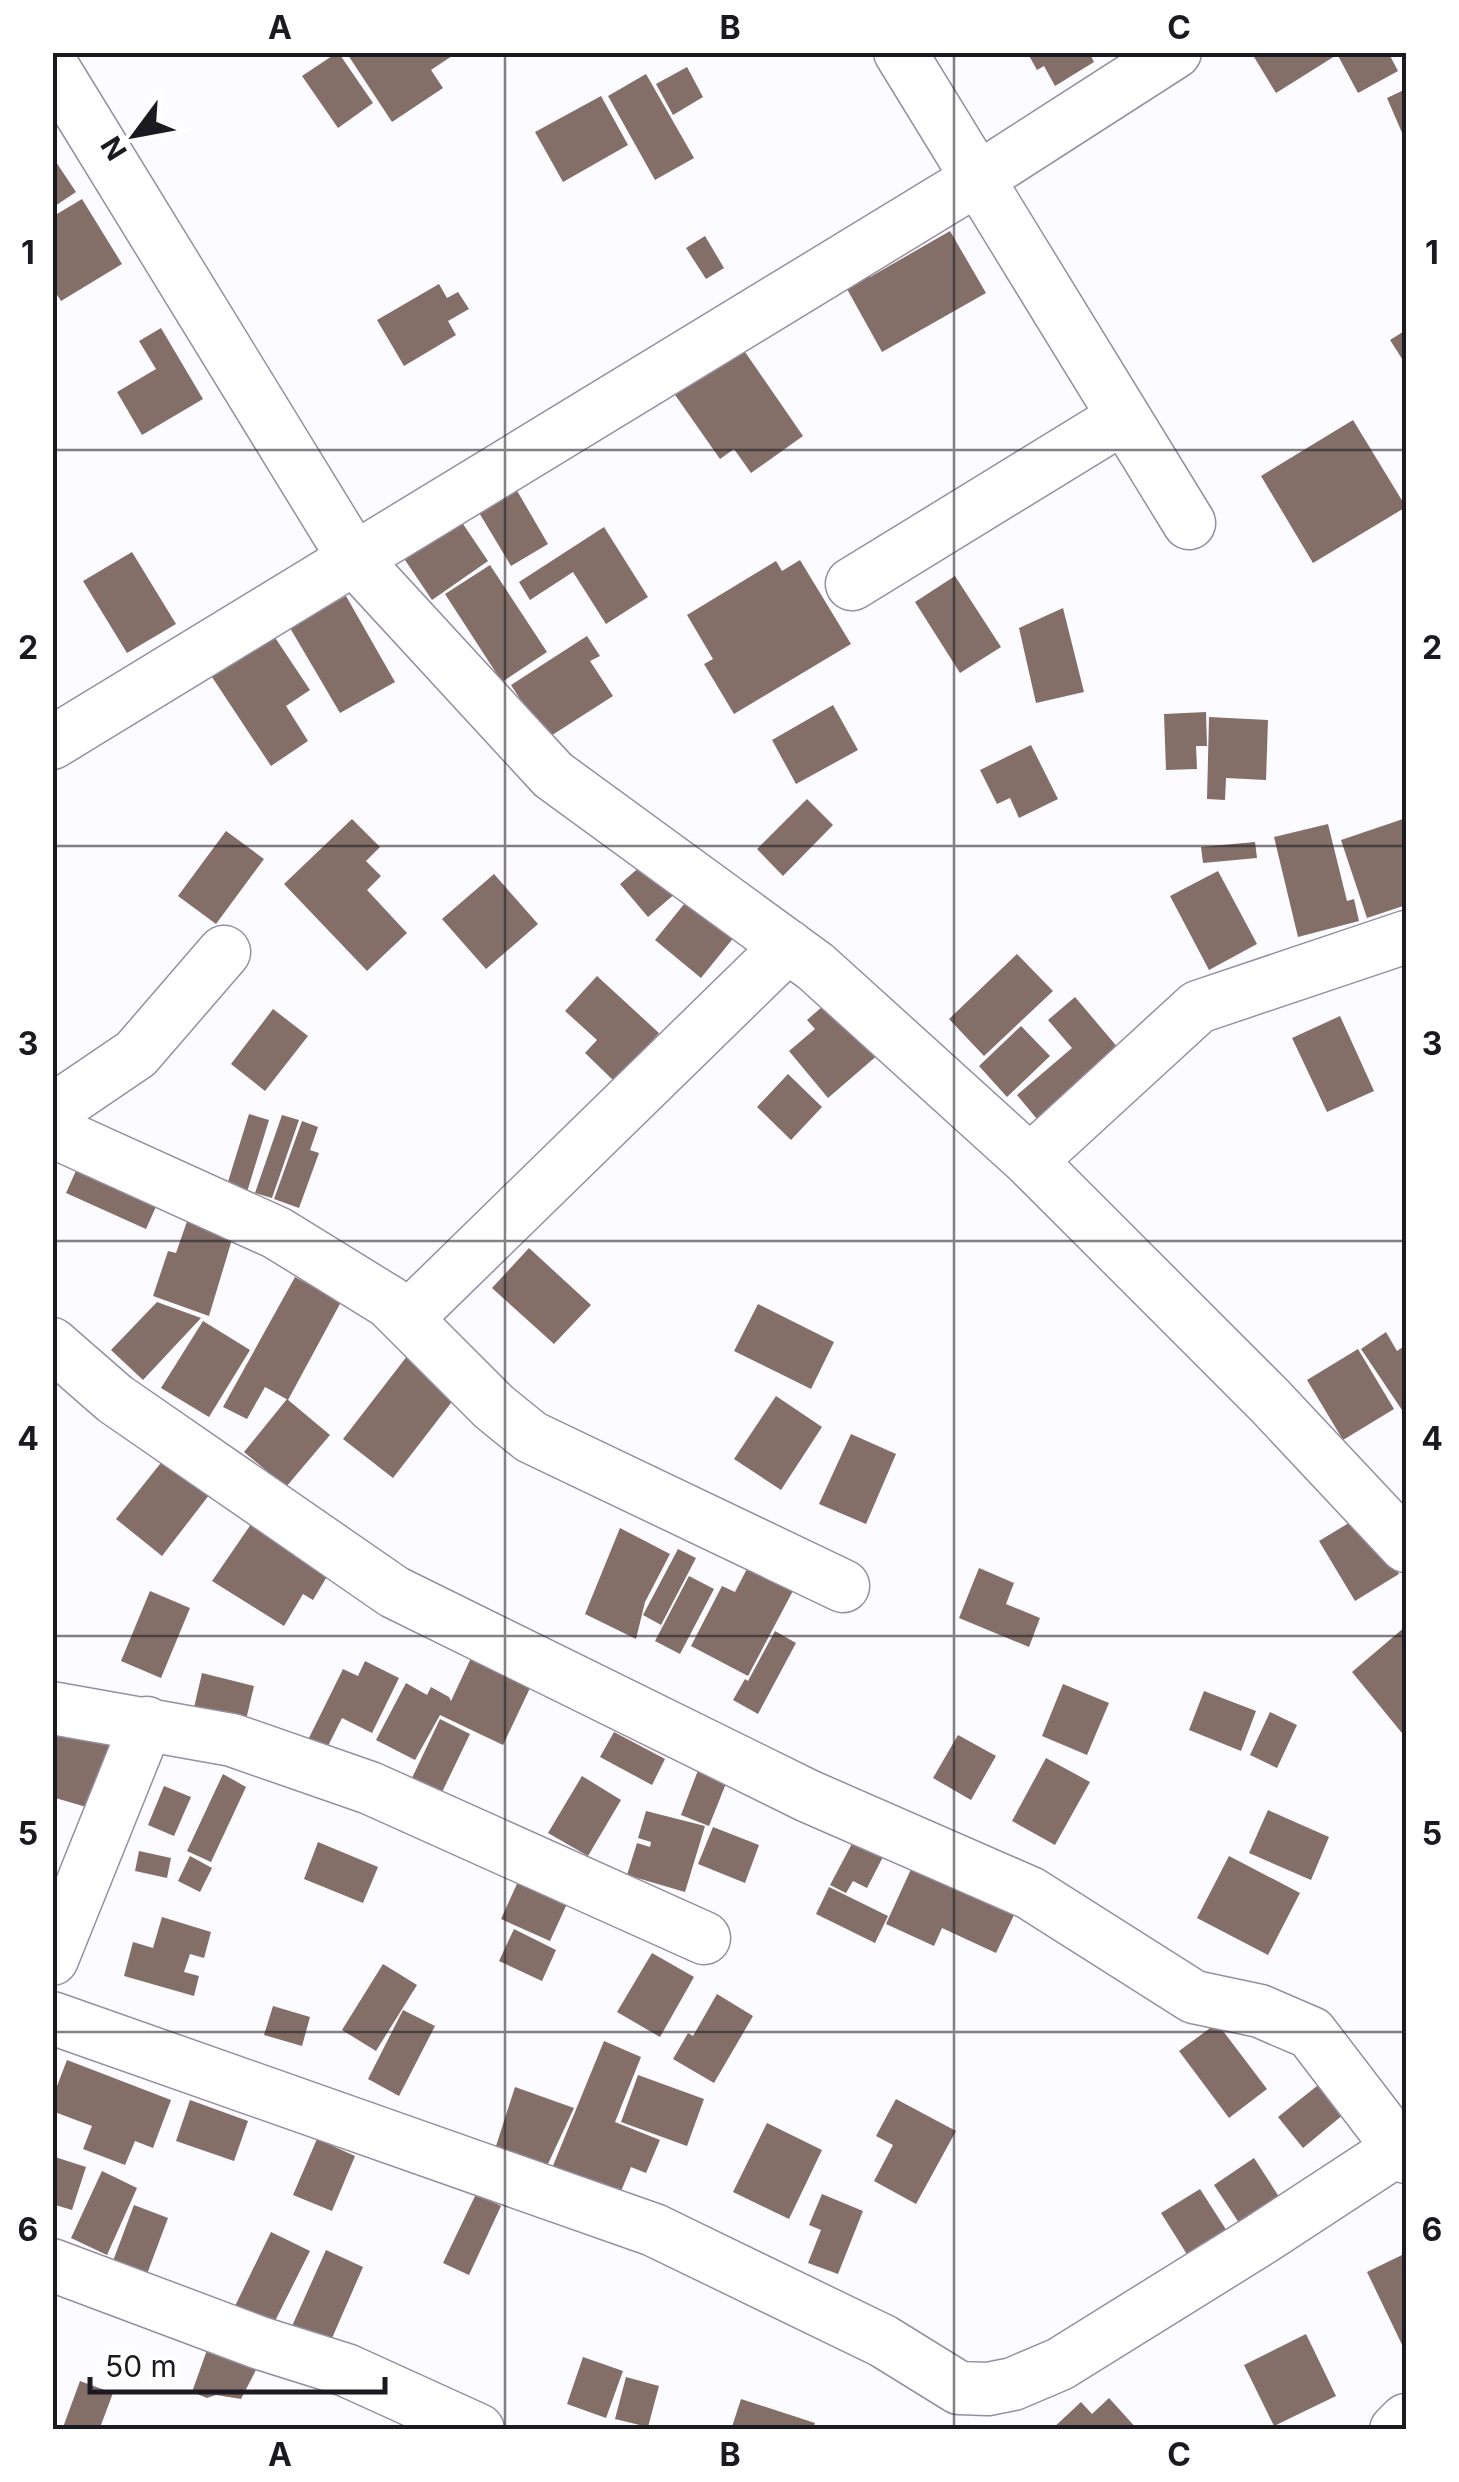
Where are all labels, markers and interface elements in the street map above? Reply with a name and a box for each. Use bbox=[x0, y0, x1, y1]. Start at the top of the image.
text: A bbox=[268, 8, 292, 47]
text: B bbox=[719, 8, 741, 47]
text: C bbox=[1167, 8, 1191, 47]
north arrow bbox=[85, 85, 185, 185]
text: N bbox=[94, 130, 134, 166]
text: 1 bbox=[21, 233, 35, 272]
text: 1 bbox=[1425, 233, 1439, 272]
text: 2 bbox=[18, 628, 38, 667]
text: 2 bbox=[1422, 628, 1442, 667]
text: 3 bbox=[18, 1024, 38, 1063]
text: 3 bbox=[1422, 1024, 1442, 1063]
text: 4 bbox=[17, 1419, 39, 1458]
text: 4 bbox=[1421, 1419, 1443, 1458]
text: 5 bbox=[18, 1814, 38, 1853]
text: 5 bbox=[1422, 1814, 1442, 1853]
text: 6 bbox=[18, 2210, 38, 2249]
text: 6 bbox=[1422, 2210, 1442, 2249]
scale bar bbox=[90, 2332, 385, 2394]
text: 50 m bbox=[105, 2348, 177, 2384]
text: A bbox=[268, 2435, 292, 2474]
text: B bbox=[719, 2435, 741, 2474]
text: C bbox=[1167, 2435, 1191, 2474]

